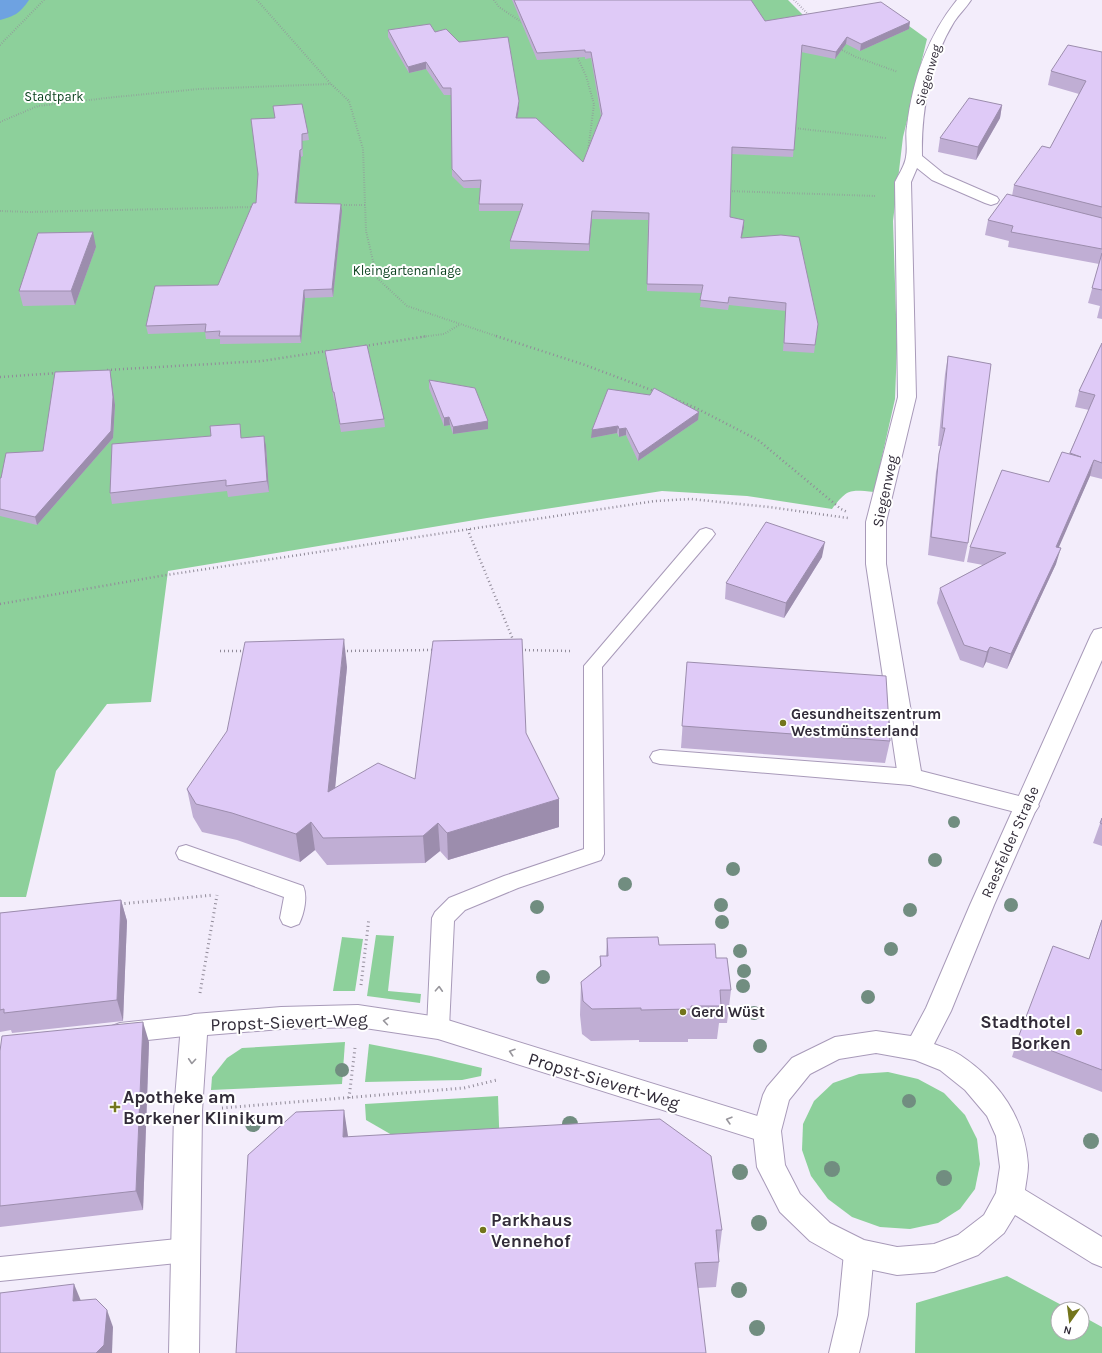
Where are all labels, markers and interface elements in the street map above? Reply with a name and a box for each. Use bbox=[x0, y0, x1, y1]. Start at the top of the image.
street label: Siegenweg bbox=[912, 42, 944, 108]
park label: Stadtpark bbox=[24, 89, 84, 104]
park label: Kleingartenanlage bbox=[353, 263, 461, 278]
street label: Siegenweg bbox=[869, 453, 902, 529]
place label: Gesundheitszentrum Westmünsterland bbox=[791, 705, 941, 740]
marker: Gesundheitszentrum Westmünsterland bbox=[778, 718, 788, 728]
street label: Raesfelder Straße bbox=[977, 783, 1043, 901]
one-way arrow bbox=[435, 986, 444, 992]
place label: Gerd Wüst bbox=[691, 1003, 765, 1021]
marker: Gerd Wüst bbox=[678, 1007, 688, 1017]
street label: Propst-Sievert-Weg bbox=[210, 1008, 368, 1036]
place label: Stadthotel Borken bbox=[980, 1011, 1071, 1054]
one-way arrow bbox=[383, 1017, 389, 1026]
marker: Stadthotel Borken bbox=[1074, 1027, 1084, 1037]
street label: Propst-Sievert-Weg bbox=[525, 1047, 683, 1115]
one-way arrow bbox=[509, 1048, 516, 1057]
one-way arrow bbox=[187, 1058, 196, 1064]
place label: Apotheke am Borkener Klinikum bbox=[123, 1086, 284, 1129]
marker: Apotheke am Borkener Klinikum bbox=[110, 1102, 120, 1112]
one-way arrow bbox=[726, 1116, 733, 1125]
place label: Parkhaus Vennehof bbox=[491, 1209, 572, 1252]
marker: Parkhaus Vennehof bbox=[478, 1225, 488, 1235]
north arrow bbox=[1050, 1301, 1090, 1341]
text: N bbox=[1062, 1323, 1073, 1337]

